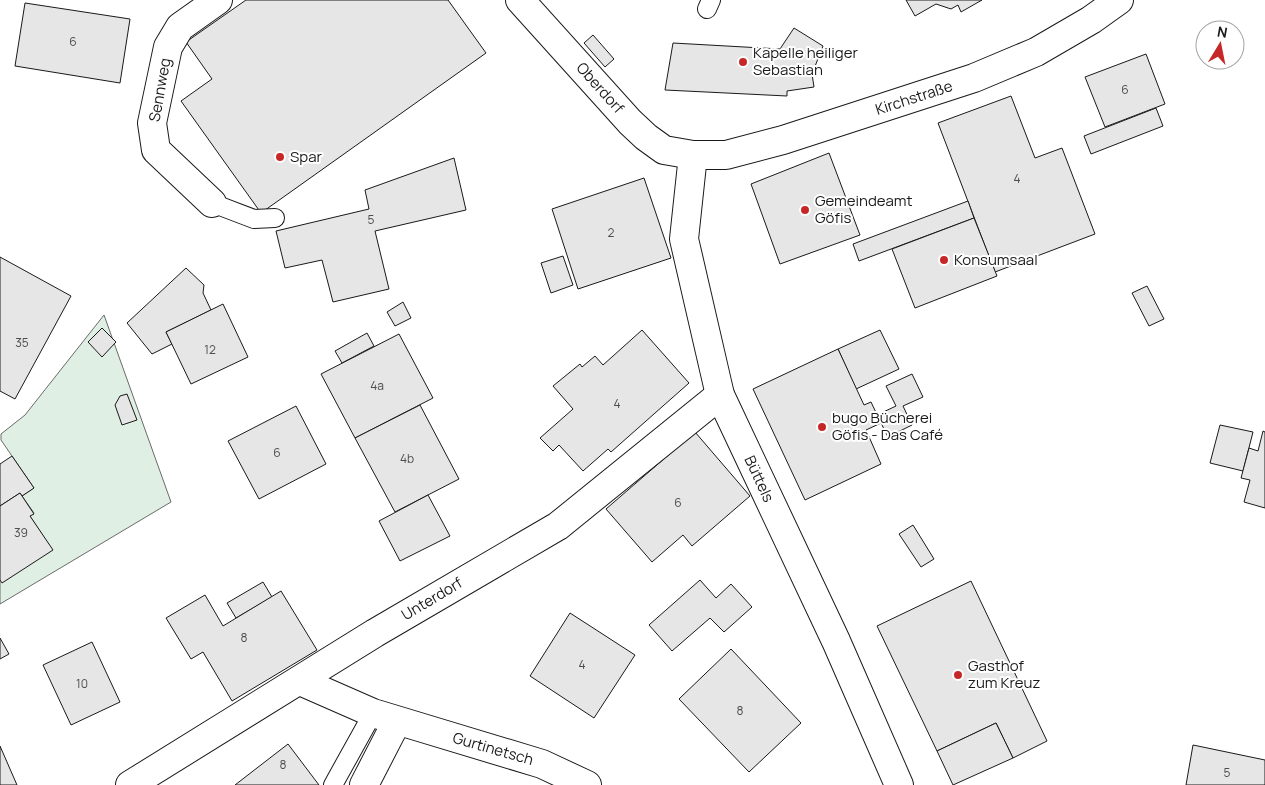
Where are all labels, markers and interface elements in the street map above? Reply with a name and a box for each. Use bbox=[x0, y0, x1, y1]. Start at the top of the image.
north arrow bbox=[1195, 20, 1245, 70]
text: N bbox=[1216, 21, 1229, 42]
house number: 6 bbox=[69, 33, 77, 50]
place label: Kapelle heiliger Sebastian bbox=[753, 42, 858, 80]
street label: Sennweg bbox=[144, 56, 175, 123]
marker: Kapelle heiliger Sebastian bbox=[737, 56, 749, 68]
street label: Oberdorf bbox=[572, 58, 629, 118]
street label: Kirchstraße bbox=[873, 75, 955, 120]
house number: 6 bbox=[1121, 81, 1129, 98]
place label: Spar bbox=[290, 146, 322, 167]
marker: Spar bbox=[274, 151, 286, 163]
house number: 4 bbox=[1013, 170, 1021, 187]
place label: Gemeindeamt Göfis bbox=[815, 190, 912, 228]
marker: Gemeindeamt Göfis bbox=[799, 204, 811, 216]
house number: 5 bbox=[368, 211, 375, 228]
house number: 2 bbox=[608, 224, 615, 241]
place label: Konsumsaal bbox=[954, 249, 1038, 270]
marker: Konsumsaal bbox=[938, 254, 950, 266]
house number: 35 bbox=[15, 334, 29, 351]
house number: 12 bbox=[204, 341, 216, 358]
house number: 4a bbox=[370, 377, 384, 394]
house number: 4 bbox=[613, 395, 621, 412]
place label: bugo Bücherei Göfis - Das Café bbox=[832, 407, 943, 445]
marker: bugo Bücherei Göfis - Das Café bbox=[816, 421, 828, 433]
house number: 6 bbox=[273, 444, 281, 461]
house number: 4b bbox=[400, 450, 414, 467]
street label: Büttels bbox=[740, 452, 779, 506]
house number: 6 bbox=[674, 494, 682, 511]
house number: 39 bbox=[14, 524, 28, 541]
street label: Unterdorf bbox=[397, 572, 467, 625]
house number: 8 bbox=[241, 629, 248, 646]
place label: Gasthof zum Kreuz bbox=[968, 655, 1040, 693]
house number: 4 bbox=[578, 656, 586, 673]
marker: Gasthof zum Kreuz bbox=[952, 669, 964, 681]
house number: 10 bbox=[76, 675, 88, 692]
house number: 8 bbox=[737, 702, 744, 719]
street label: Gurtinetsch bbox=[450, 727, 536, 770]
house number: 8 bbox=[280, 756, 287, 773]
house number: 5 bbox=[1224, 764, 1231, 781]

